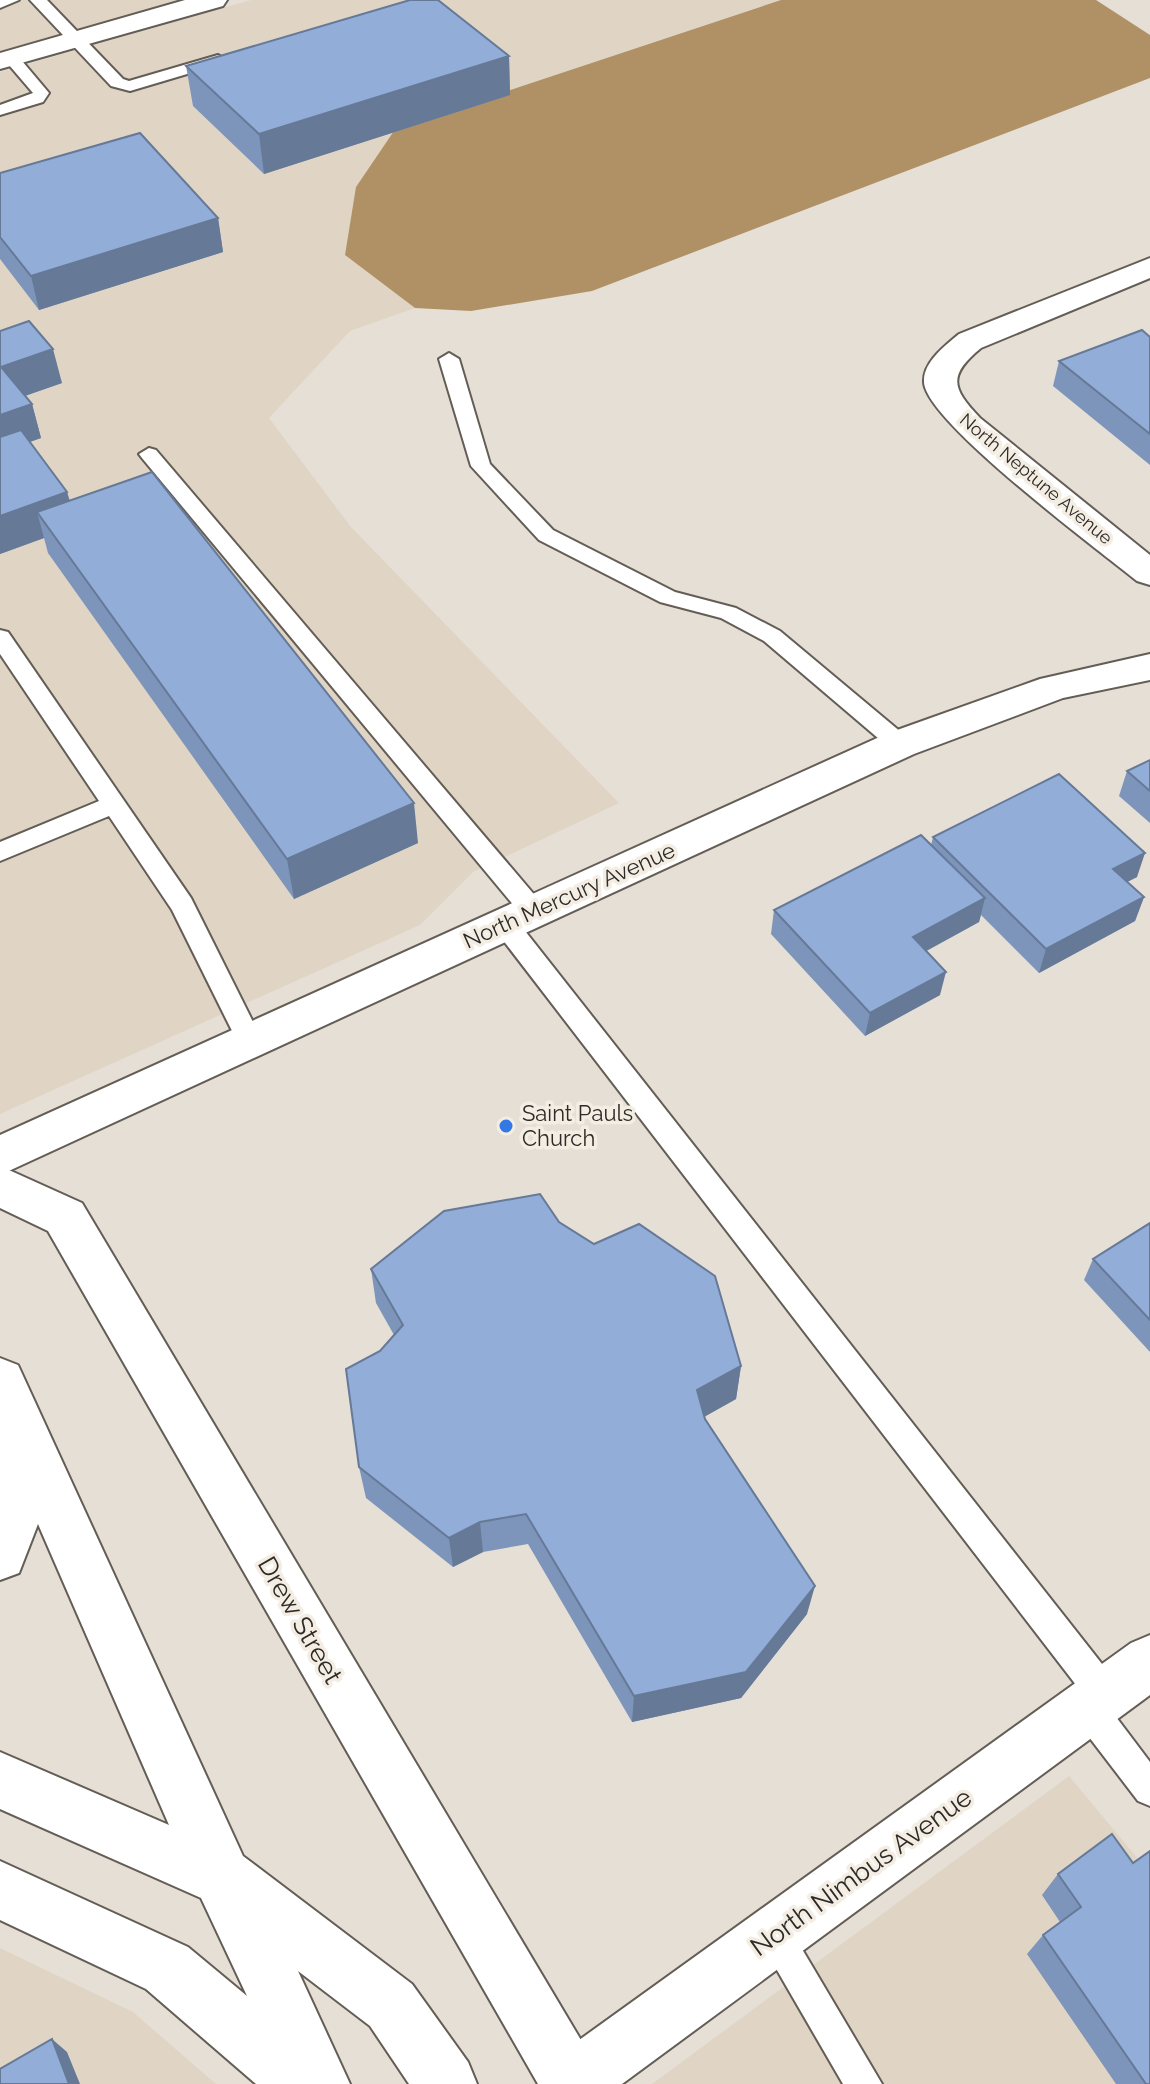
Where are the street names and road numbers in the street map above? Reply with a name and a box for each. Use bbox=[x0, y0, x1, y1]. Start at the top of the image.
street label: North Neptune Avenue bbox=[956, 409, 1117, 549]
street label: North Mercury Avenue bbox=[459, 836, 679, 953]
street label: Drew Street bbox=[252, 1551, 348, 1689]
street label: North Nimbus Avenue bbox=[745, 1782, 977, 1962]

